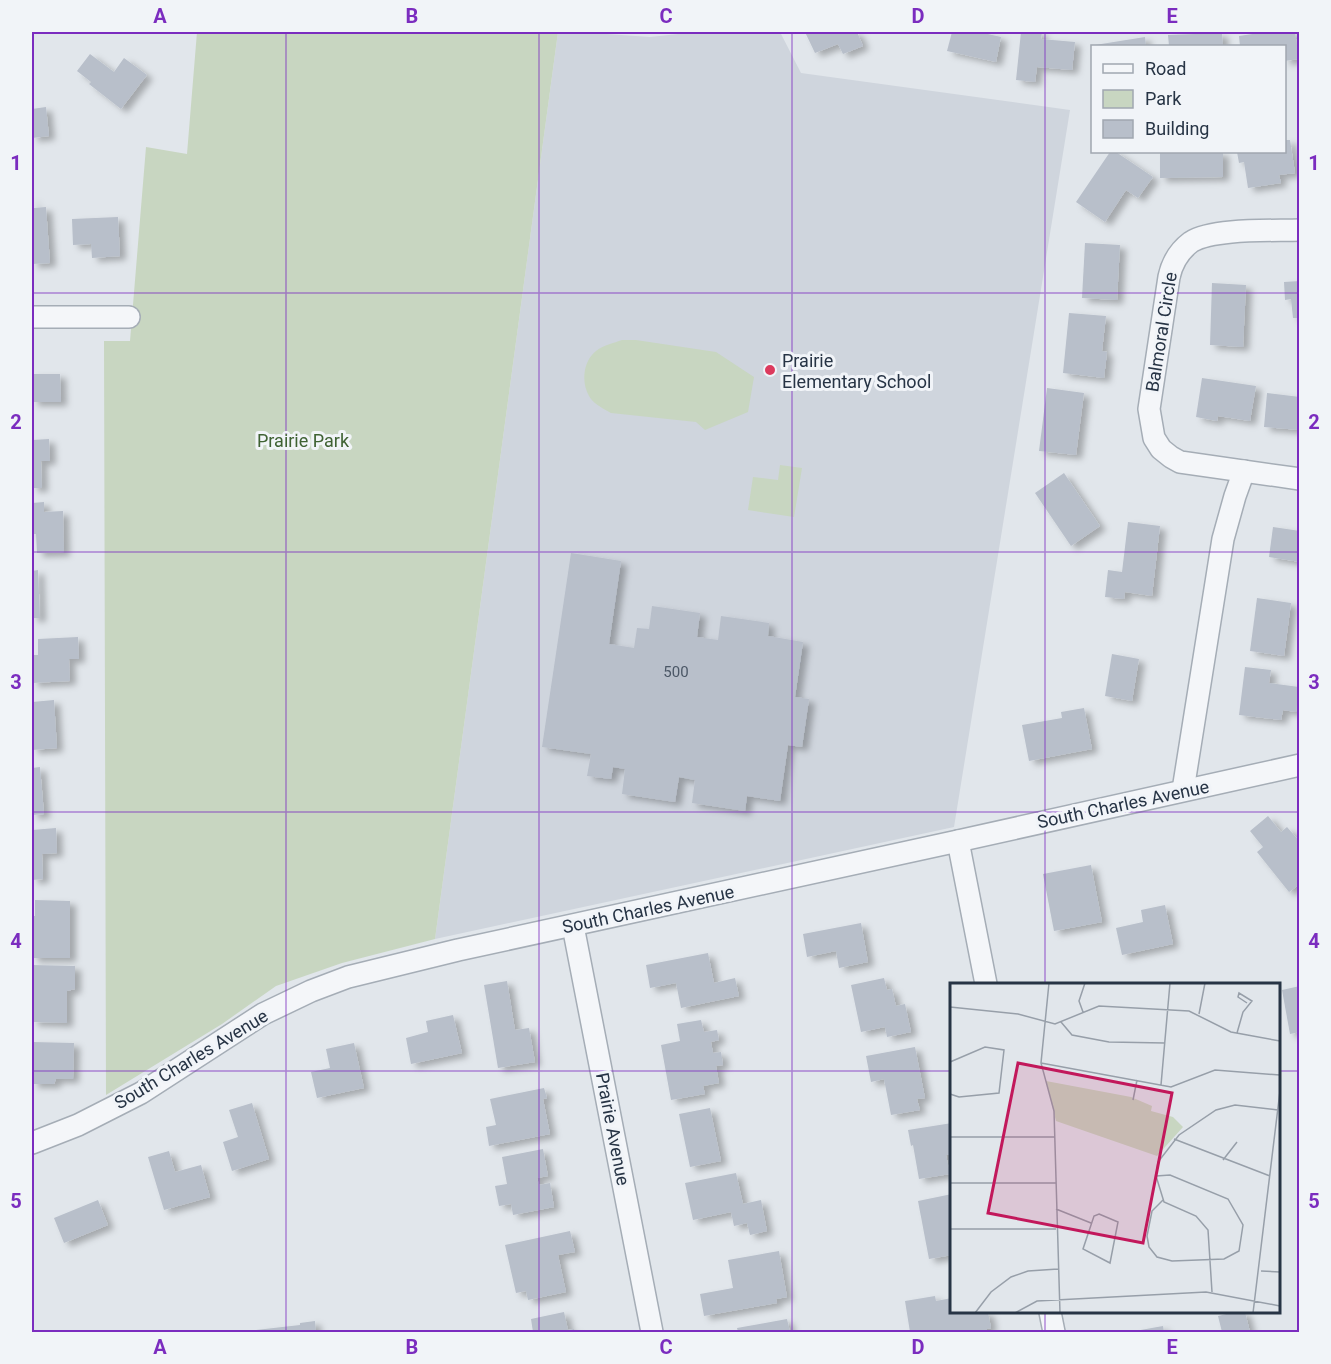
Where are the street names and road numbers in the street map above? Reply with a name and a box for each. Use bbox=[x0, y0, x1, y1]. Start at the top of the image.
street label: Balmoral Circle bbox=[1141, 271, 1181, 393]
street label: South Charles Avenue bbox=[1035, 776, 1211, 832]
street label: South Charles Avenue bbox=[560, 881, 736, 937]
street label: South Charles Avenue bbox=[111, 1005, 271, 1113]
street label: Prairie Avenue bbox=[592, 1071, 634, 1187]

